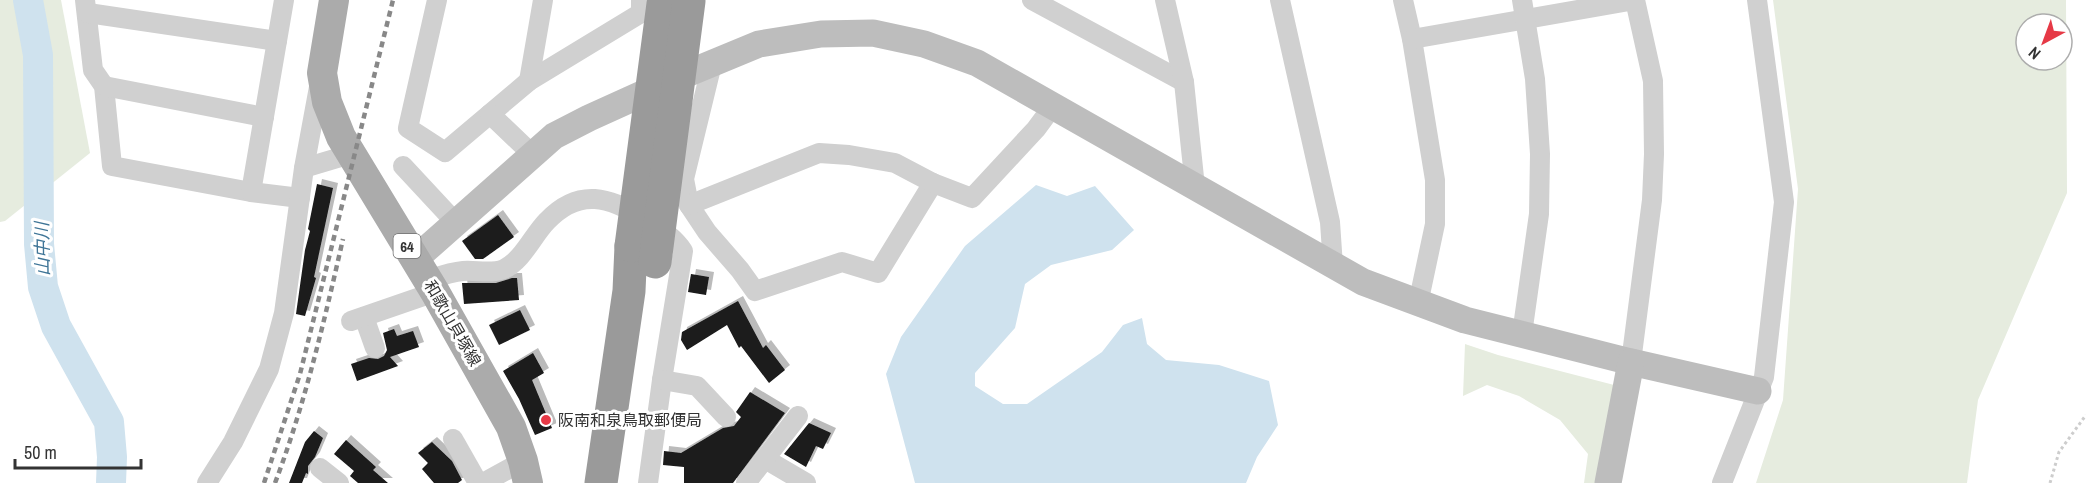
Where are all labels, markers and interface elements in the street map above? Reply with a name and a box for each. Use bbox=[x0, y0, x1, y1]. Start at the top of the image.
north arrow bbox=[2014, 12, 2074, 72]
text: N bbox=[2023, 42, 2045, 65]
water label: 山中川 bbox=[29, 220, 55, 276]
road number: 64 bbox=[394, 234, 420, 258]
street label: 和歌山貝塚線 bbox=[419, 276, 487, 370]
place label: 阪南和泉鳥取郵便局 bbox=[558, 409, 702, 431]
marker: 阪南和泉鳥取郵便局 bbox=[539, 413, 553, 427]
scale bar bbox=[15, 432, 141, 470]
text: 50 m bbox=[24, 440, 57, 465]

